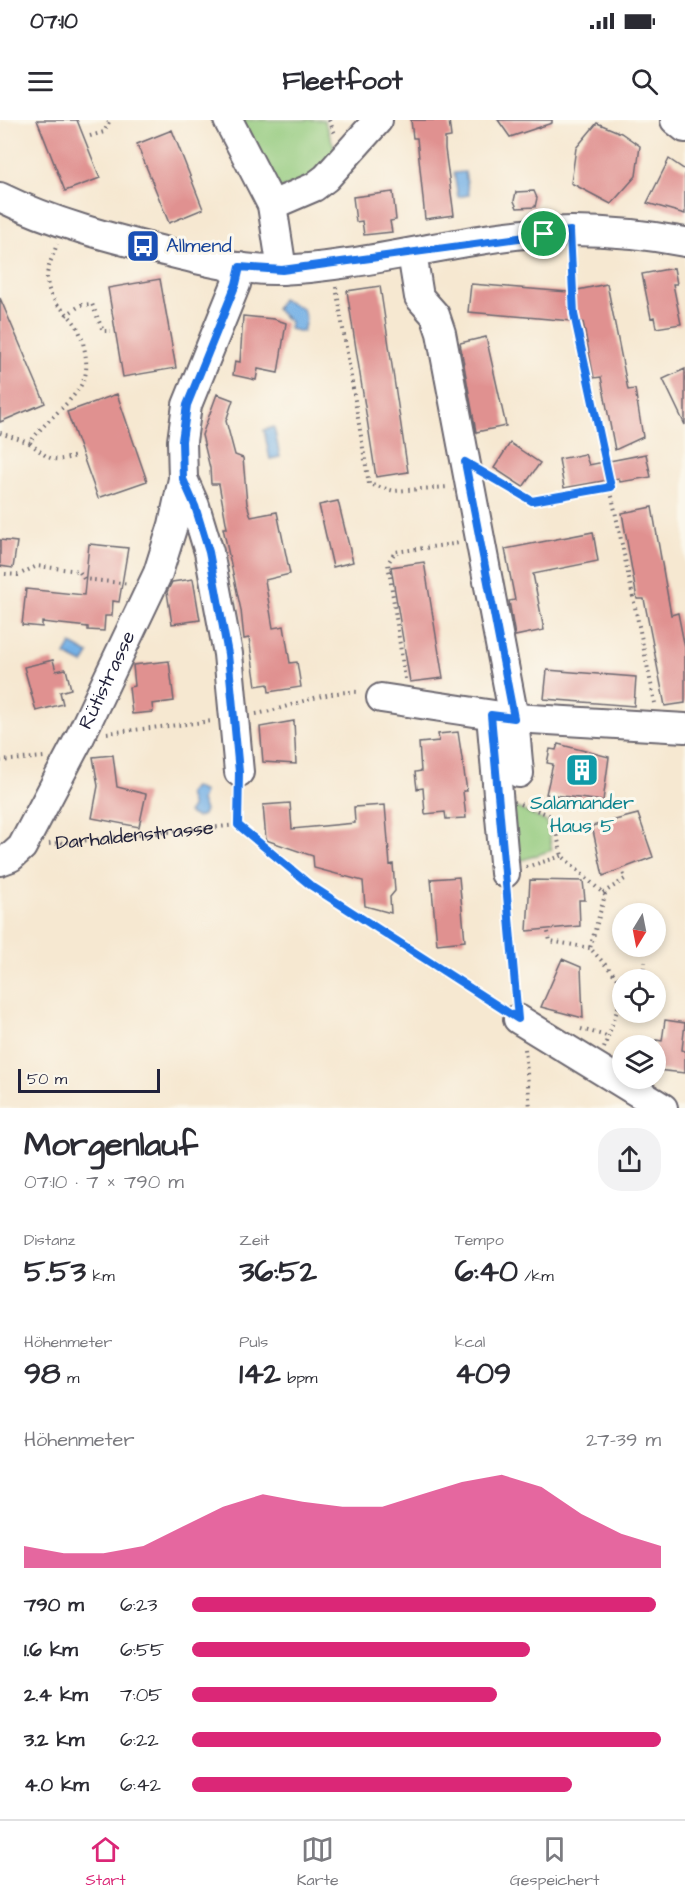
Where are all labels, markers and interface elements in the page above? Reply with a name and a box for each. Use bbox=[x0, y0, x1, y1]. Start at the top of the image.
text: 07:10 bbox=[30, 6, 78, 37]
text: Fleetfoot bbox=[282, 62, 403, 100]
icon: menu bbox=[24, 65, 57, 98]
icon: search bbox=[628, 65, 661, 98]
pin bbox=[518, 208, 569, 259]
icon: arrive bbox=[527, 217, 560, 250]
bus stop icon: Allmend bbox=[125, 228, 161, 264]
place label: Allmend bbox=[166, 232, 232, 260]
street label: Rütistrasse bbox=[72, 626, 143, 734]
building icon: Salamander Haus 5 bbox=[564, 752, 600, 788]
place label: Salamander Haus 5 bbox=[530, 789, 634, 840]
street label: Darhaldenstrasse bbox=[54, 814, 215, 857]
north arrow bbox=[612, 903, 666, 957]
map controls bbox=[612, 903, 666, 1089]
button: locate bbox=[612, 969, 666, 1023]
button: layers bbox=[612, 1035, 666, 1089]
scale bar bbox=[18, 1066, 160, 1094]
text: 50 m bbox=[27, 1068, 67, 1090]
text: Morgenlauf bbox=[24, 1122, 198, 1168]
button: share bbox=[598, 1128, 661, 1191]
text: 07:10 · 7 × 790 m bbox=[24, 1168, 184, 1196]
text: Distanz bbox=[24, 1229, 75, 1251]
text: Zeit bbox=[239, 1229, 269, 1251]
text: Tempo bbox=[455, 1229, 504, 1251]
text: 5.53 bbox=[24, 1251, 86, 1293]
text: 36:52 bbox=[239, 1251, 317, 1293]
text: 6:40 bbox=[455, 1251, 518, 1293]
text: km bbox=[86, 1265, 115, 1287]
text: /km bbox=[518, 1265, 554, 1287]
text: Höhenmeter bbox=[24, 1331, 112, 1353]
text: Puls bbox=[239, 1331, 268, 1353]
text: kcal bbox=[455, 1331, 485, 1353]
text: 98 bbox=[24, 1353, 61, 1395]
text: 142 bbox=[239, 1353, 281, 1395]
text: 409 bbox=[455, 1353, 511, 1395]
text: m bbox=[61, 1367, 79, 1389]
text: bpm bbox=[281, 1367, 318, 1389]
text: Höhenmeter bbox=[24, 1426, 134, 1454]
text: 27–39 m bbox=[586, 1426, 661, 1454]
text: 790 m bbox=[24, 1591, 84, 1619]
text: 6:23 bbox=[120, 1591, 158, 1619]
text: 1.6 km bbox=[24, 1636, 78, 1664]
text: 6:55 bbox=[120, 1636, 164, 1664]
text: 2.4 km bbox=[24, 1681, 88, 1709]
text: 7:05 bbox=[120, 1681, 162, 1709]
text: 3.2 km bbox=[24, 1726, 84, 1754]
text: 6:22 bbox=[120, 1726, 159, 1754]
text: 4.0 km bbox=[24, 1771, 89, 1799]
text: 6:42 bbox=[120, 1771, 161, 1799]
tab: Start bbox=[86, 1833, 126, 1891]
tab: Karte bbox=[297, 1833, 339, 1891]
tab: Gespeichert bbox=[510, 1833, 599, 1891]

